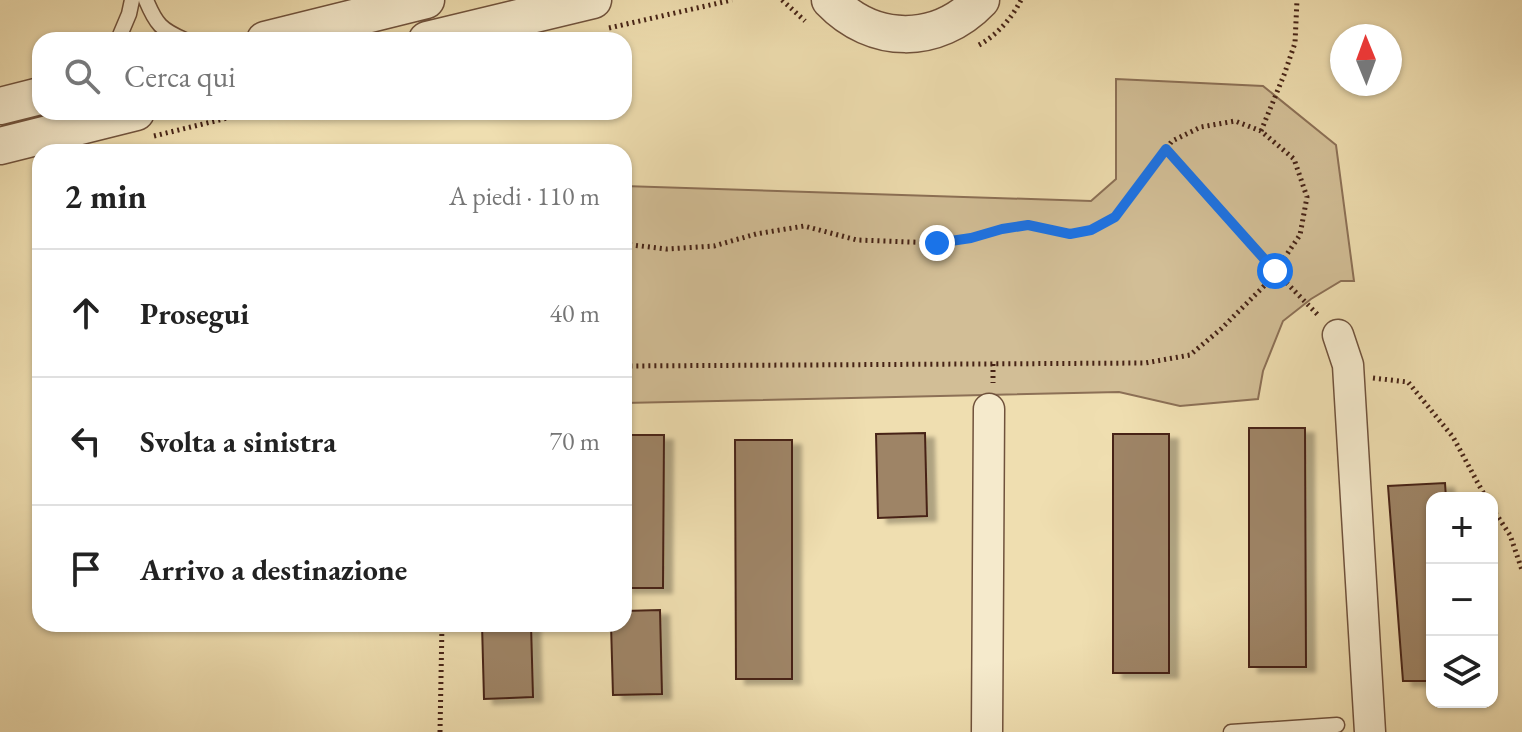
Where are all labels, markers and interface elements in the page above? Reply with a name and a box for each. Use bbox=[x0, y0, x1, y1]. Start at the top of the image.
north arrow bbox=[1330, 24, 1402, 96]
search box bbox=[32, 32, 632, 120]
icon: search bbox=[60, 54, 104, 98]
text: Cerca qui bbox=[124, 57, 236, 96]
text: 2 min bbox=[64, 174, 147, 218]
text: A piedi · 110 m bbox=[449, 179, 600, 213]
route end bbox=[919, 225, 955, 261]
route start bbox=[1257, 253, 1293, 289]
icon: ahead bbox=[64, 291, 108, 335]
text: Prosegui bbox=[140, 294, 249, 333]
text: 40 m bbox=[550, 296, 600, 330]
icon: left bbox=[64, 419, 108, 463]
text: Svolta a sinistra bbox=[140, 422, 336, 461]
text: 70 m bbox=[550, 424, 600, 458]
map controls bbox=[1426, 492, 1498, 708]
button: + bbox=[1426, 492, 1498, 564]
icon: arrive bbox=[64, 547, 108, 591]
text: Arrivo a destinazione bbox=[140, 550, 407, 589]
button: − bbox=[1426, 564, 1498, 636]
button: layers bbox=[1426, 636, 1498, 708]

